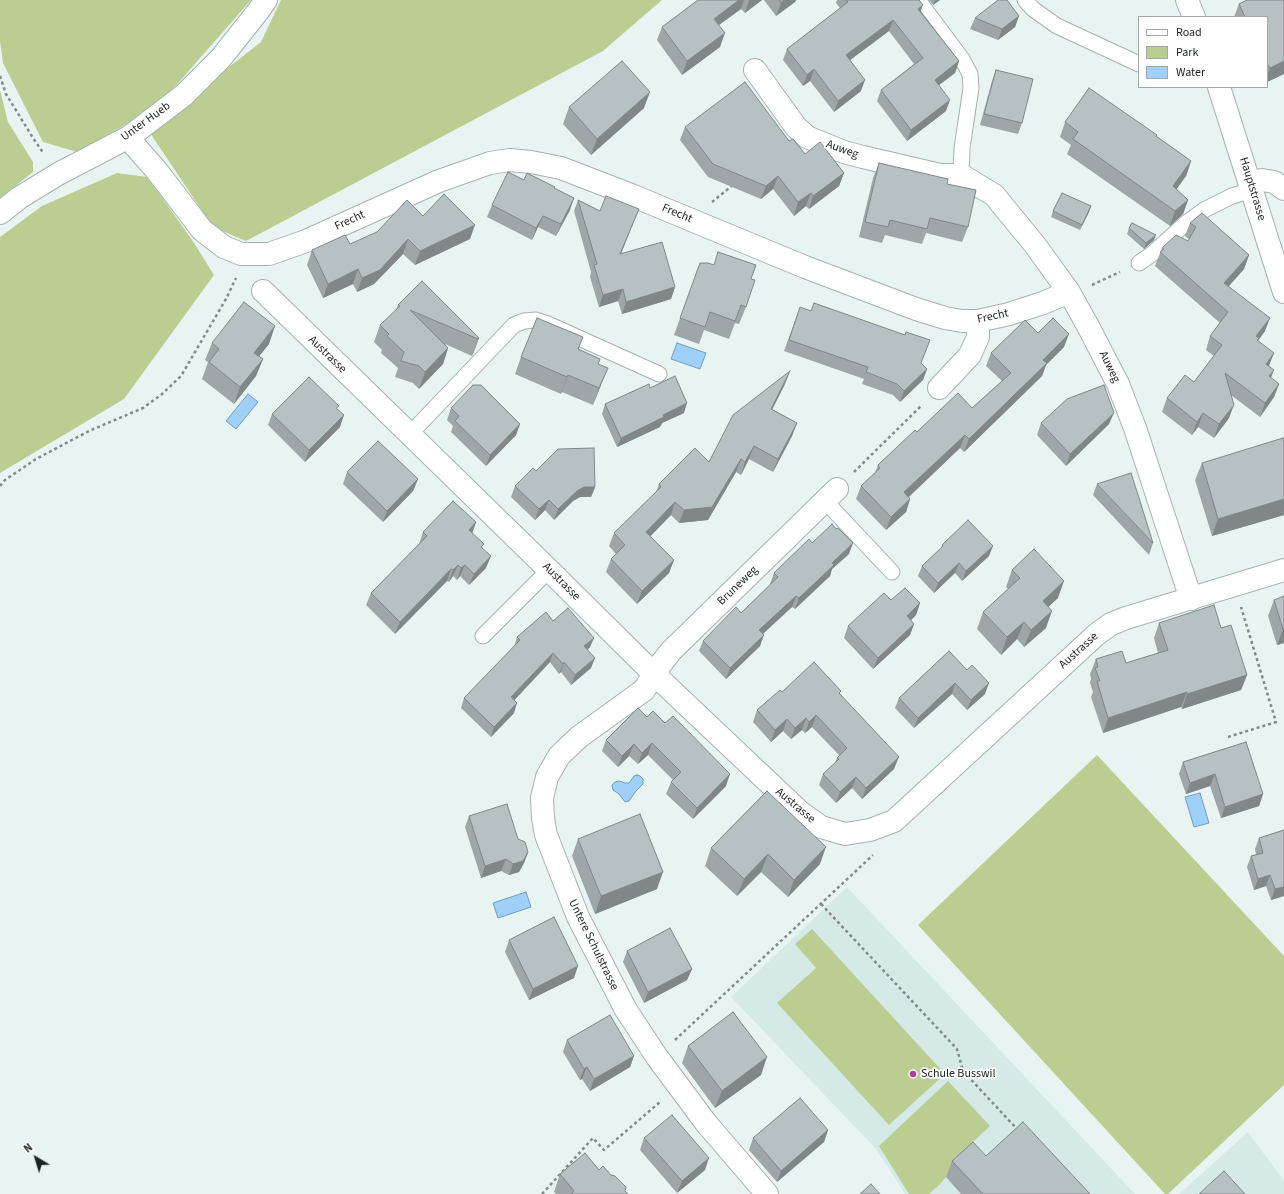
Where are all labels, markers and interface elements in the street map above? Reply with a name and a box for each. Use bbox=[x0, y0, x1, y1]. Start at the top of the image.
legend bbox=[1138, 16, 1268, 88]
text: Road bbox=[1176, 24, 1202, 41]
text: Park bbox=[1176, 44, 1198, 61]
text: Water bbox=[1176, 64, 1205, 81]
street label: Unter Hueb bbox=[118, 99, 174, 145]
street label: Auweg bbox=[824, 138, 860, 162]
street label: Hauptstrasse bbox=[1236, 156, 1268, 222]
street label: Frecht bbox=[660, 201, 694, 227]
street label: Frecht bbox=[333, 208, 367, 234]
street label: Frecht bbox=[976, 307, 1010, 327]
street label: Austrasse bbox=[305, 333, 349, 377]
street label: Auweg bbox=[1095, 349, 1123, 385]
street label: Austrasse bbox=[539, 560, 583, 604]
street label: Bruneweg bbox=[715, 563, 761, 609]
street label: Austrasse bbox=[1056, 630, 1102, 672]
street label: Austrasse bbox=[772, 785, 818, 827]
street label: Untere Schulstrasse bbox=[565, 897, 621, 993]
place label: Schule Busswil bbox=[921, 1067, 996, 1081]
marker: Schule Busswil bbox=[908, 1069, 918, 1079]
north arrow bbox=[16, 1138, 56, 1178]
text: N bbox=[21, 1140, 36, 1156]

